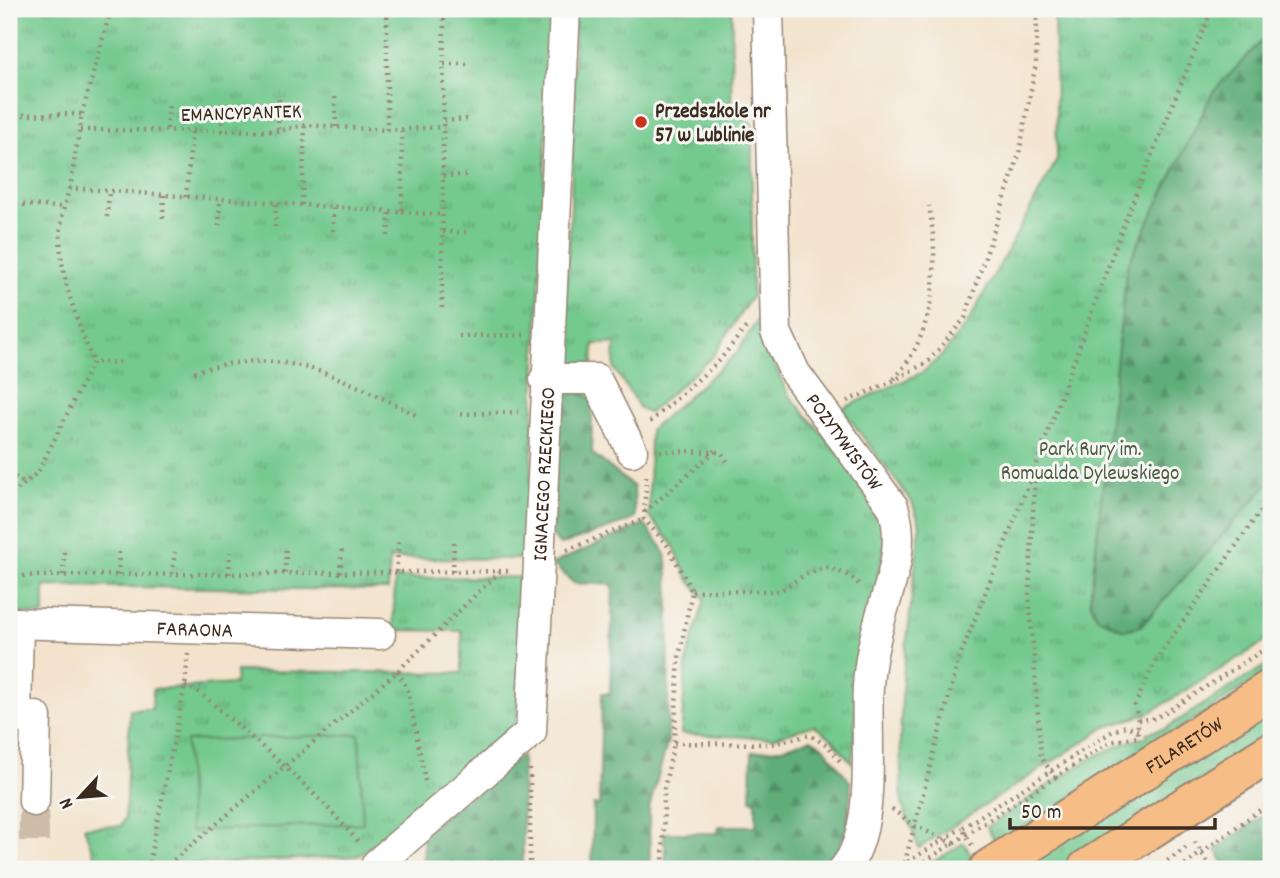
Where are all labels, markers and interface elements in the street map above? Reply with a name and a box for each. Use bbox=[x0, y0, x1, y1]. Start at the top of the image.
street label: EMANCYPANTEK bbox=[180, 98, 302, 132]
place label: Przedszkole nr 57 w Lublinie bbox=[655, 98, 772, 152]
marker: Przedszkole nr 57 w Lublinie bbox=[633, 114, 649, 130]
street label: IGNACEGO RZECKIEGO bbox=[527, 387, 565, 562]
street label: POZYTYWISTÓW bbox=[797, 388, 889, 499]
park label: Park Rury im. Romualda Dylewskiego bbox=[1001, 436, 1179, 490]
street label: FARAONA bbox=[156, 615, 233, 648]
street label: FILARETÓW bbox=[1140, 711, 1231, 783]
north arrow bbox=[46, 762, 116, 832]
scale bar bbox=[1010, 787, 1215, 831]
text: N bbox=[54, 793, 82, 813]
text: 50 m bbox=[1021, 799, 1061, 829]

